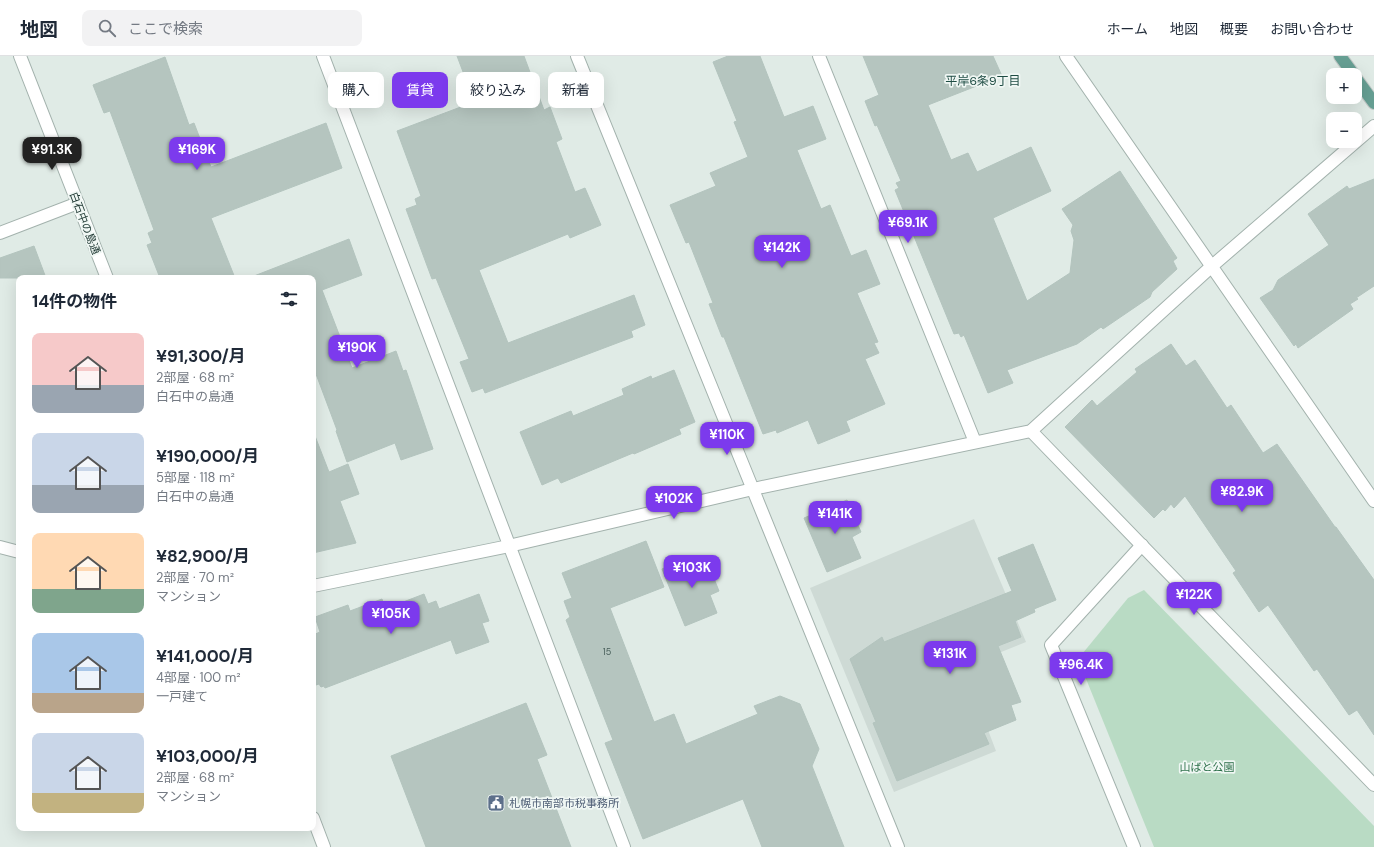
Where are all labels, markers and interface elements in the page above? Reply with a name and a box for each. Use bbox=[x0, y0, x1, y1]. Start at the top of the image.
search box bbox=[82, 10, 362, 46]
text: 地図 bbox=[20, 17, 58, 42]
icon: search bbox=[96, 17, 118, 39]
text: ここで検索 bbox=[128, 19, 203, 39]
text: ホーム bbox=[1106, 20, 1148, 38]
text: 地図 bbox=[1170, 20, 1198, 38]
text: 概要 bbox=[1220, 20, 1248, 38]
text: お問い合わせ bbox=[1270, 20, 1354, 38]
map controls bbox=[1326, 68, 1362, 148]
button: + bbox=[1326, 68, 1362, 104]
chip: 購入 bbox=[328, 72, 384, 108]
chip: 賃貸 bbox=[392, 72, 448, 108]
chip: 絞り込み bbox=[456, 72, 540, 108]
chip: 新着 bbox=[548, 72, 604, 108]
district label: 平岸6条9丁目 bbox=[945, 73, 1021, 89]
button: − bbox=[1326, 112, 1362, 148]
pin: ¥91.3K bbox=[19, 137, 85, 171]
pin: ¥169K bbox=[169, 137, 225, 171]
text: ¥91.3K bbox=[32, 141, 72, 158]
text: ¥169K bbox=[178, 141, 216, 158]
street label: 白石中の島通 bbox=[67, 190, 103, 256]
pin: ¥69.1K bbox=[875, 210, 941, 244]
text: ¥69.1K bbox=[888, 214, 928, 231]
pin: ¥142K bbox=[754, 235, 810, 269]
text: ¥142K bbox=[763, 239, 801, 256]
icon: filters bbox=[278, 288, 300, 310]
text: 14件の物件 bbox=[32, 290, 117, 312]
pin: ¥190K bbox=[329, 335, 385, 369]
text: ¥190K bbox=[337, 339, 377, 356]
text: ¥91,300/月 bbox=[156, 345, 246, 367]
icon: home bbox=[64, 349, 112, 397]
text: 2部屋 · 68 m² bbox=[156, 369, 234, 386]
text: 白石中の島通 bbox=[156, 388, 234, 405]
pin: ¥110K bbox=[699, 422, 755, 456]
text: ¥110K bbox=[709, 426, 745, 443]
text: ¥190,000/月 bbox=[156, 445, 259, 467]
icon: home bbox=[64, 449, 112, 497]
text: 5部屋 · 118 m² bbox=[156, 469, 235, 486]
pin: ¥82.9K bbox=[1209, 479, 1275, 513]
text: ¥82.9K bbox=[1220, 483, 1264, 500]
pin: ¥102K bbox=[646, 486, 702, 520]
text: 白石中の島通 bbox=[156, 488, 234, 505]
text: ¥102K bbox=[655, 490, 693, 507]
pin: ¥141K bbox=[807, 501, 863, 535]
text: ¥141K bbox=[818, 505, 852, 522]
text: ¥82,900/月 bbox=[156, 545, 250, 567]
icon: home bbox=[64, 549, 112, 597]
pin: ¥103K bbox=[664, 555, 720, 589]
text: ¥103K bbox=[673, 559, 711, 576]
text: 2部屋 · 70 m² bbox=[156, 569, 234, 586]
pin: ¥122K bbox=[1166, 582, 1222, 616]
text: ¥122K bbox=[1176, 586, 1212, 603]
text: マンション bbox=[156, 588, 221, 605]
pin: ¥105K bbox=[363, 601, 419, 635]
text: ¥105K bbox=[372, 605, 410, 622]
pin: ¥131K bbox=[922, 641, 978, 675]
text: ¥141,000/月 bbox=[156, 645, 254, 667]
text: ¥131K bbox=[933, 645, 967, 662]
house number: 15 bbox=[603, 646, 611, 658]
icon: home bbox=[64, 649, 112, 697]
pin: ¥96.4K bbox=[1048, 652, 1114, 686]
text: ¥96.4K bbox=[1059, 656, 1103, 673]
text: 4部屋 · 100 m² bbox=[156, 669, 241, 686]
text: 一戸建て bbox=[156, 688, 208, 705]
text: ¥103,000/月 bbox=[156, 745, 259, 767]
icon: home bbox=[64, 749, 112, 797]
park label: 山ばと公園 bbox=[1180, 760, 1235, 774]
text: 2部屋 · 68 m² bbox=[156, 769, 234, 786]
text: マンション bbox=[156, 788, 221, 805]
public building icon: 札幌市南部市税事務所 bbox=[486, 793, 506, 813]
place label: 札幌市南部市税事務所 bbox=[509, 796, 620, 810]

